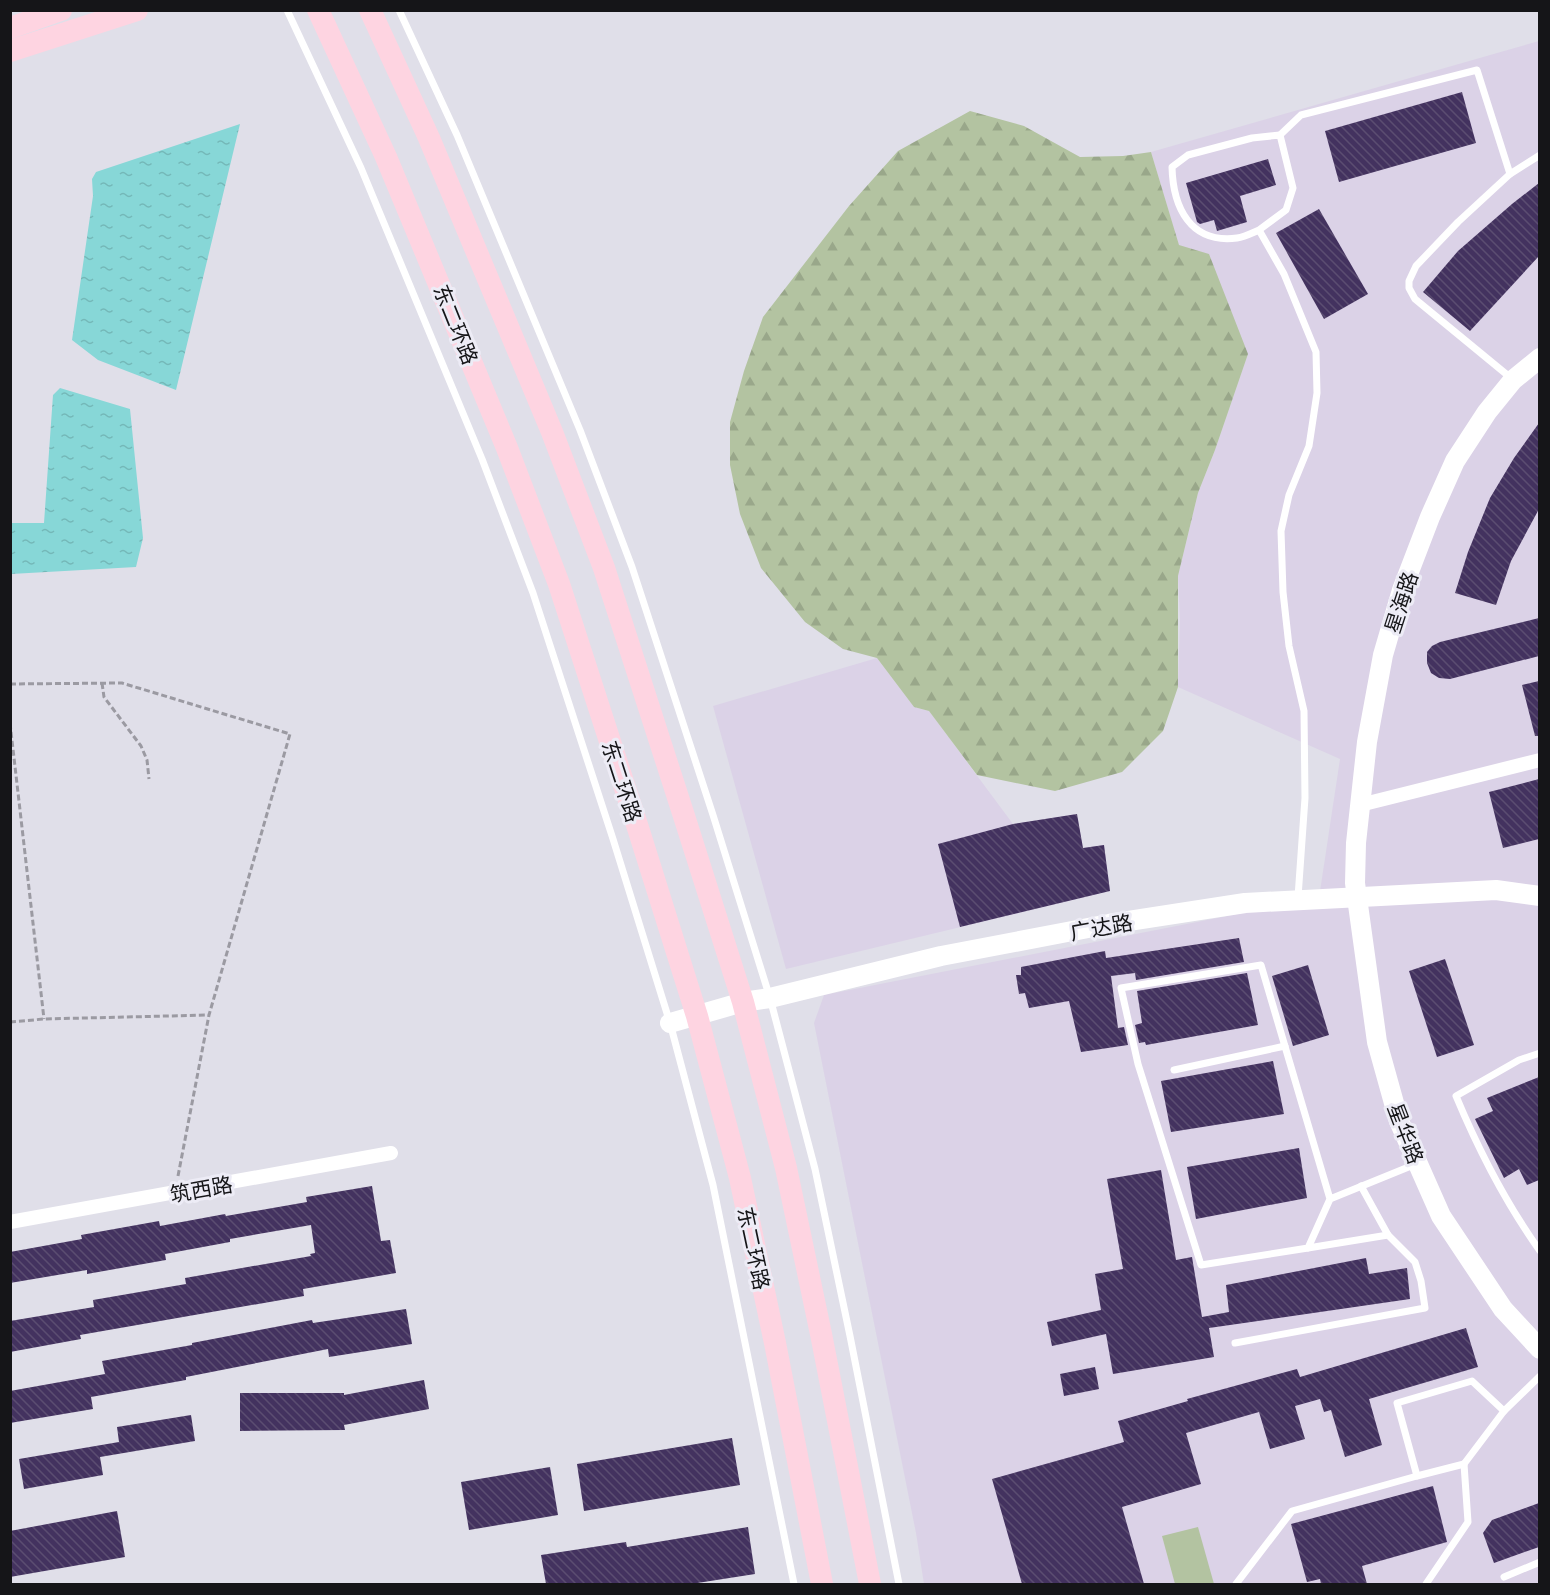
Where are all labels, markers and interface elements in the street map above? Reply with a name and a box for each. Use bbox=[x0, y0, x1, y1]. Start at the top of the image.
street label: 东二环路 bbox=[427, 279, 487, 369]
street label: 星海路 bbox=[1376, 567, 1424, 637]
street label: 东二环路 bbox=[596, 736, 650, 826]
street label: 广达路 bbox=[1067, 906, 1135, 946]
street label: 星华路 bbox=[1382, 1098, 1432, 1168]
street label: 筑西路 bbox=[167, 1168, 235, 1208]
street label: 东二环路 bbox=[732, 1204, 778, 1292]

